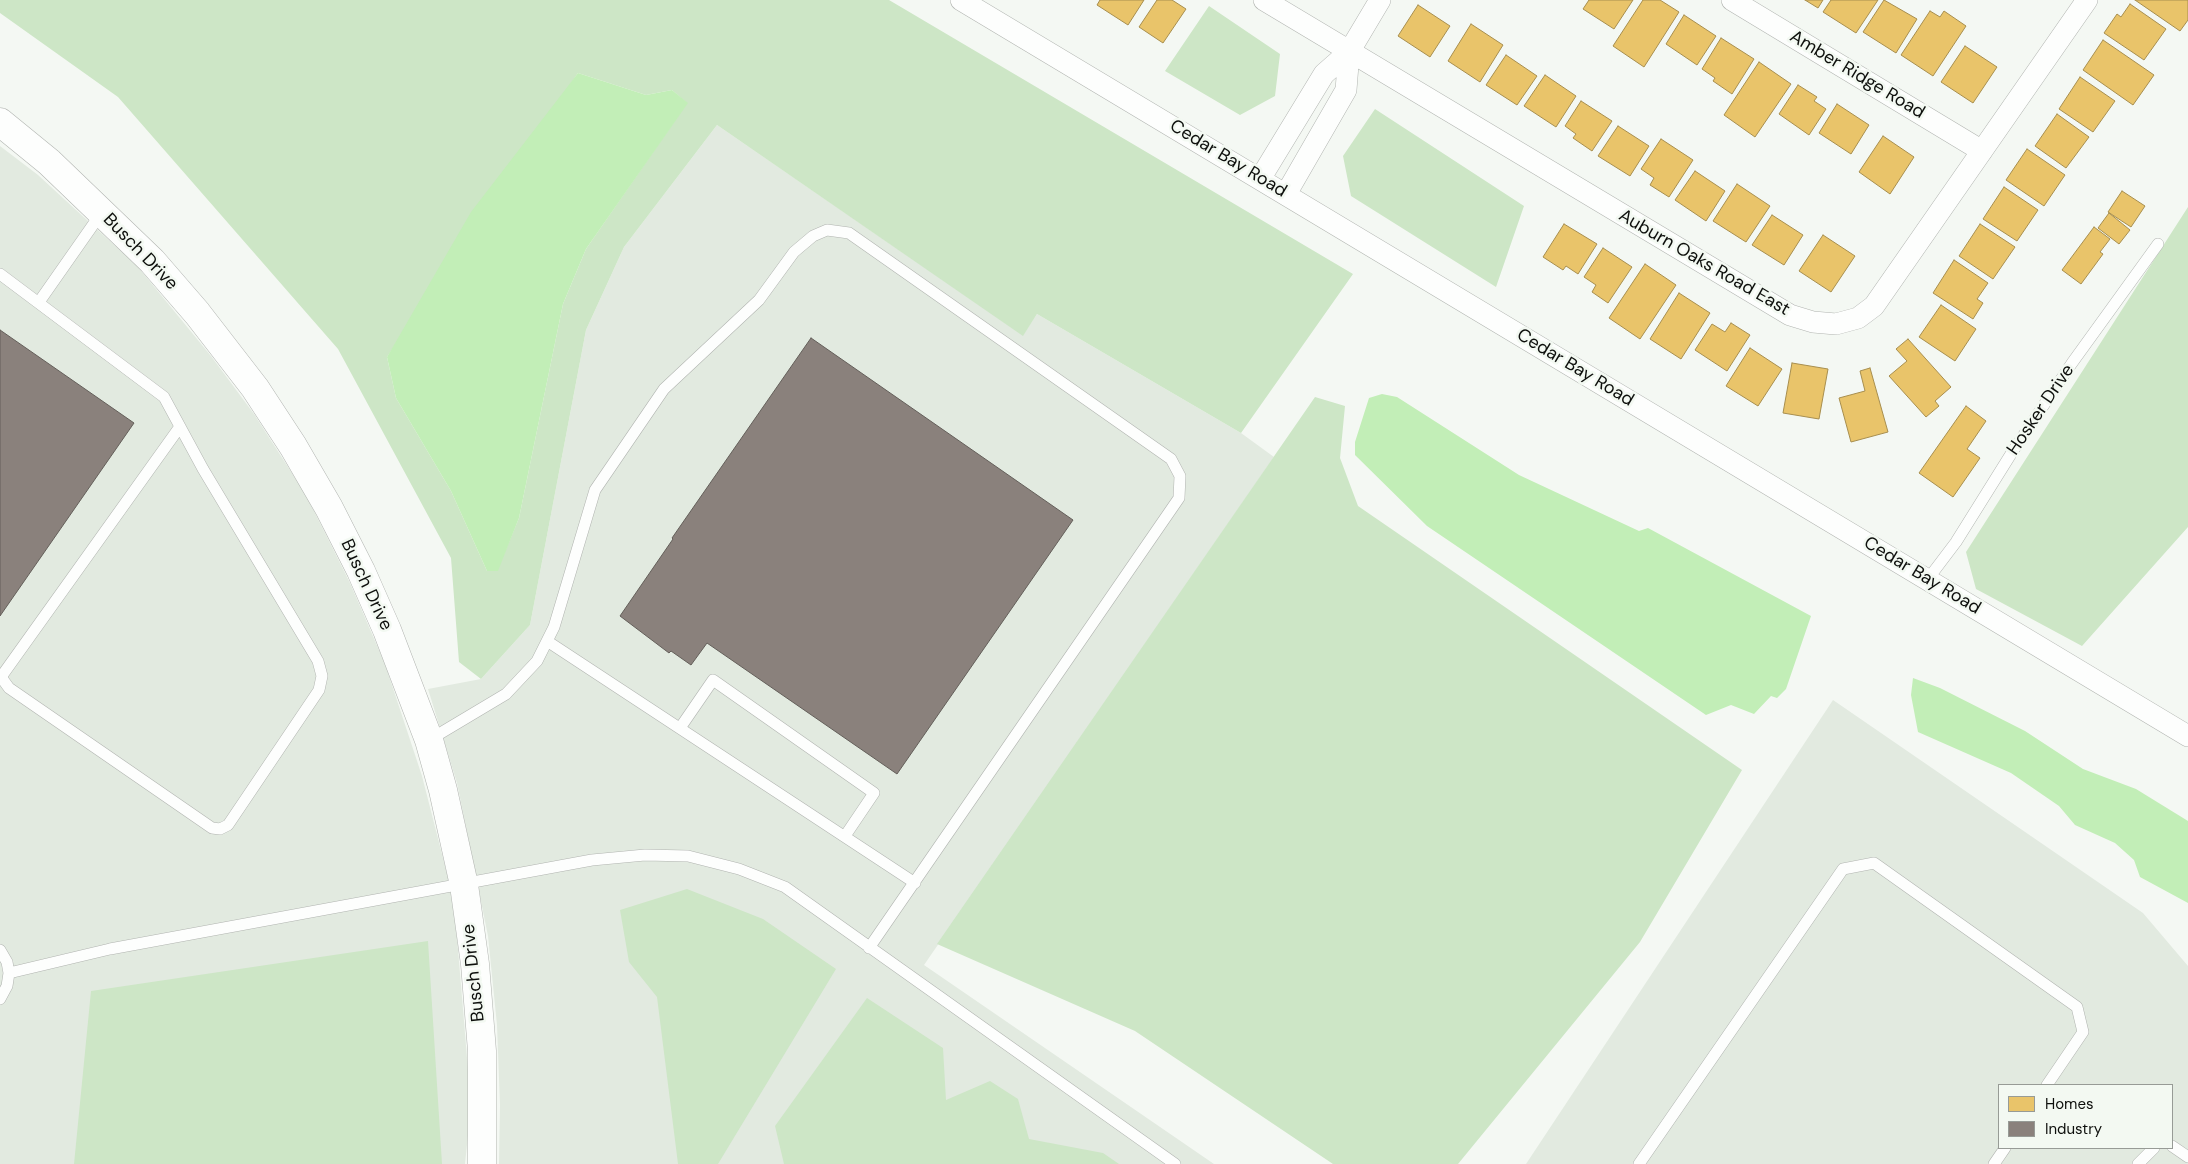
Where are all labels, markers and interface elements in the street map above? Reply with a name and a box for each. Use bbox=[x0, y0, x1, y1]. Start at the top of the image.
street label: Amber Ridge Road bbox=[1786, 26, 1928, 124]
street label: Cedar Bay Road bbox=[1166, 116, 1290, 202]
street label: Auburn Oaks Road East bbox=[1615, 205, 1793, 321]
street label: Busch Drive bbox=[98, 209, 182, 295]
street label: Cedar Bay Road bbox=[1513, 325, 1637, 411]
street label: Hosker Drive bbox=[2003, 361, 2079, 459]
street label: Cedar Bay Road bbox=[1860, 533, 1984, 619]
street label: Busch Drive bbox=[335, 536, 397, 634]
street label: Busch Drive bbox=[458, 923, 490, 1023]
legend bbox=[1998, 1084, 2173, 1149]
text: Homes bbox=[2045, 1094, 2094, 1114]
text: Industry bbox=[2045, 1119, 2102, 1139]

